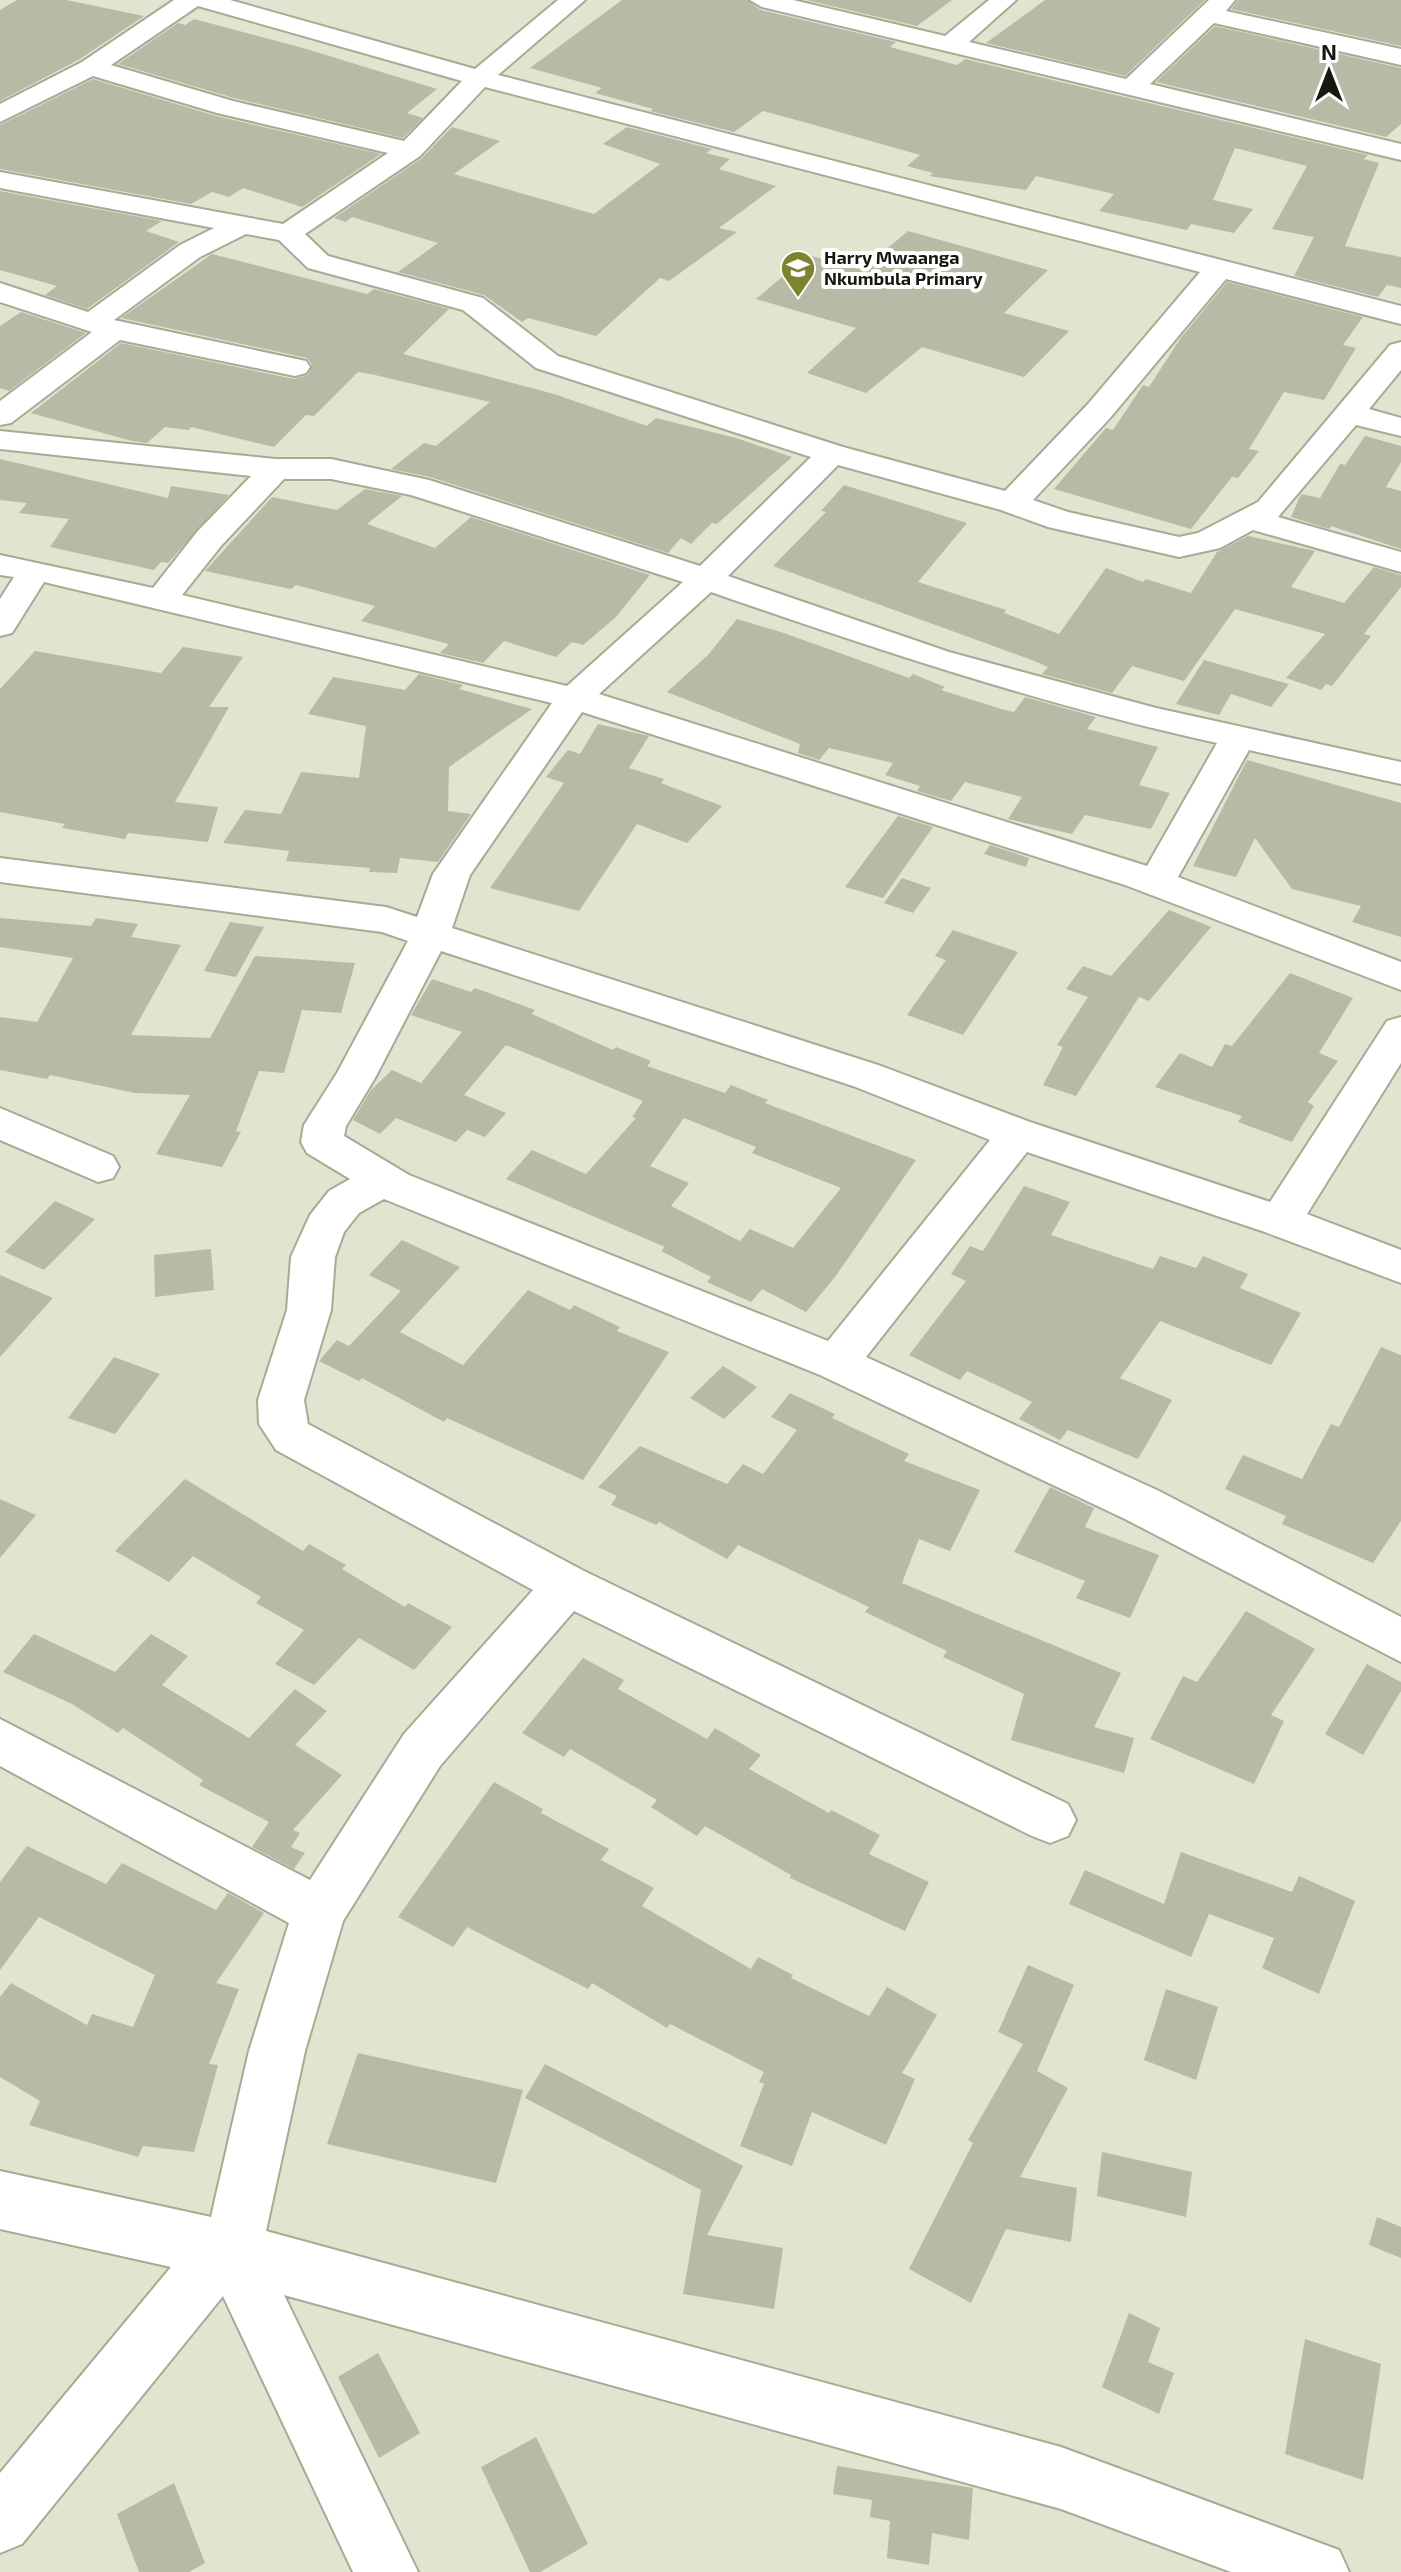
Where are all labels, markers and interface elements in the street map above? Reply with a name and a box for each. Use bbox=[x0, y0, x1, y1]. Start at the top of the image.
north arrow bbox=[1289, 32, 1369, 112]
text: N bbox=[1321, 38, 1337, 64]
place label: Harry Mwaanga Nkumbula Primary bbox=[824, 246, 984, 289]
school or university icon: Harry Mwaanga Nkumbula Primary bbox=[779, 249, 817, 299]

